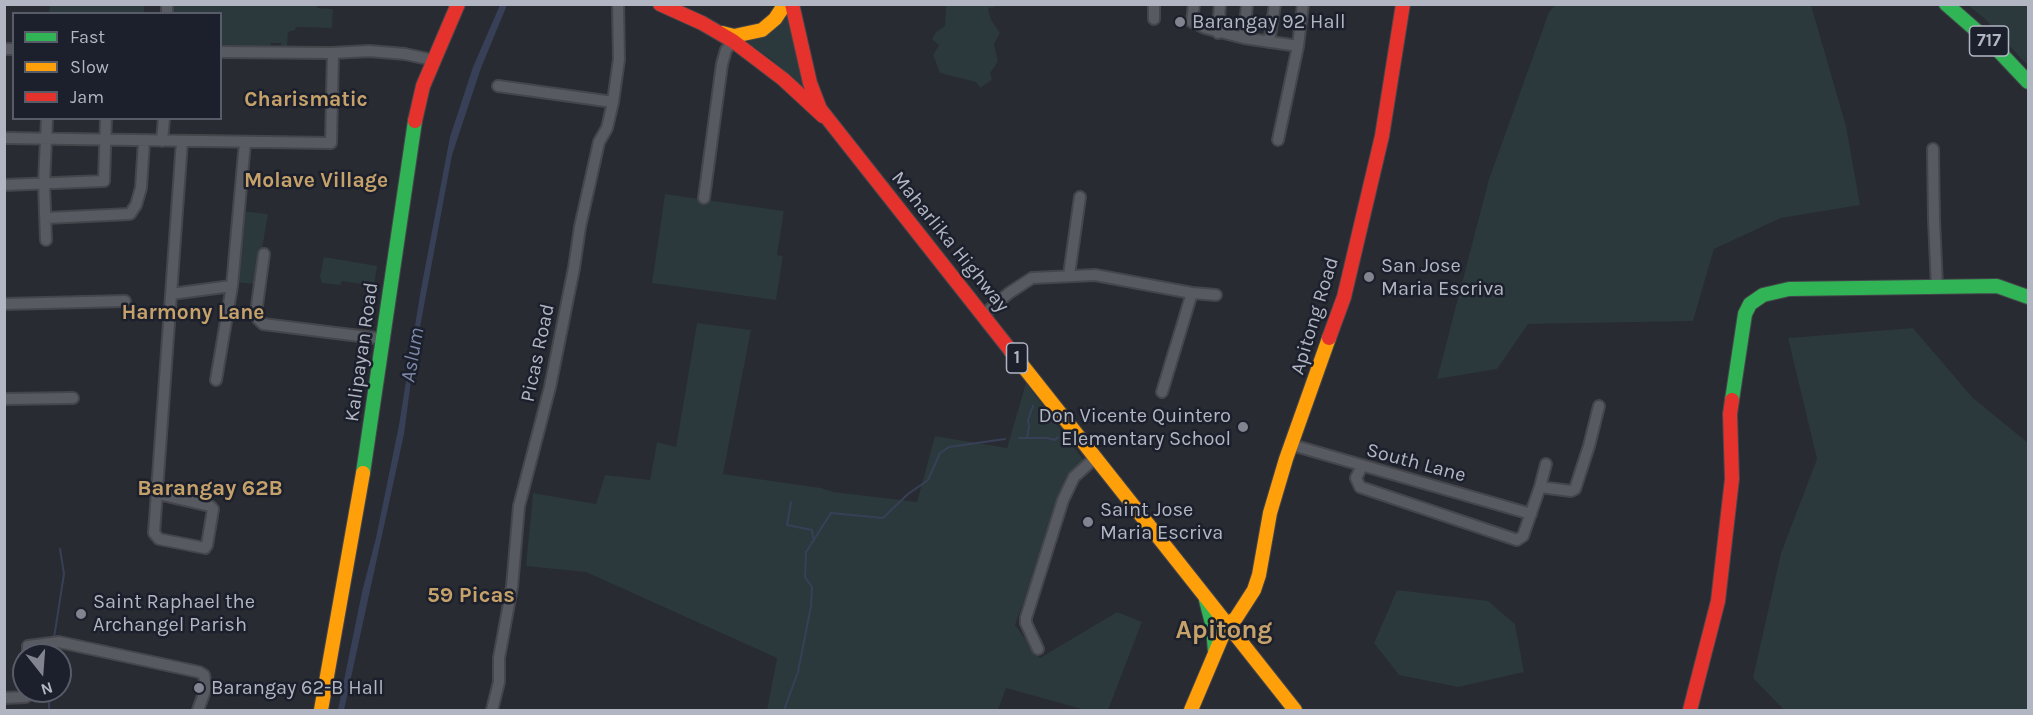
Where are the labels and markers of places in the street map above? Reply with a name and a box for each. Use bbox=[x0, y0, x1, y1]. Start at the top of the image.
place label: Barangay 92 Hall bbox=[1192, 10, 1346, 34]
marker: Barangay 92 Hall bbox=[1173, 15, 1187, 29]
place label: San Jose Maria Escriva bbox=[1381, 254, 1504, 301]
marker: San Jose Maria Escriva bbox=[1362, 270, 1376, 284]
place label: Don Vicente Quintero Elementary School bbox=[1039, 404, 1231, 451]
marker: Don Vicente Quintero Elementary School bbox=[1236, 420, 1250, 434]
place label: Saint Jose Maria Escriva bbox=[1100, 498, 1223, 545]
marker: Saint Jose Maria Escriva bbox=[1081, 515, 1095, 529]
place label: Saint Raphael the Archangel Parish bbox=[93, 590, 255, 637]
marker: Saint Raphael the Archangel Parish bbox=[74, 607, 88, 621]
place label: Barangay 62-B Hall bbox=[211, 676, 384, 700]
marker: Barangay 62-B Hall bbox=[192, 681, 206, 695]

